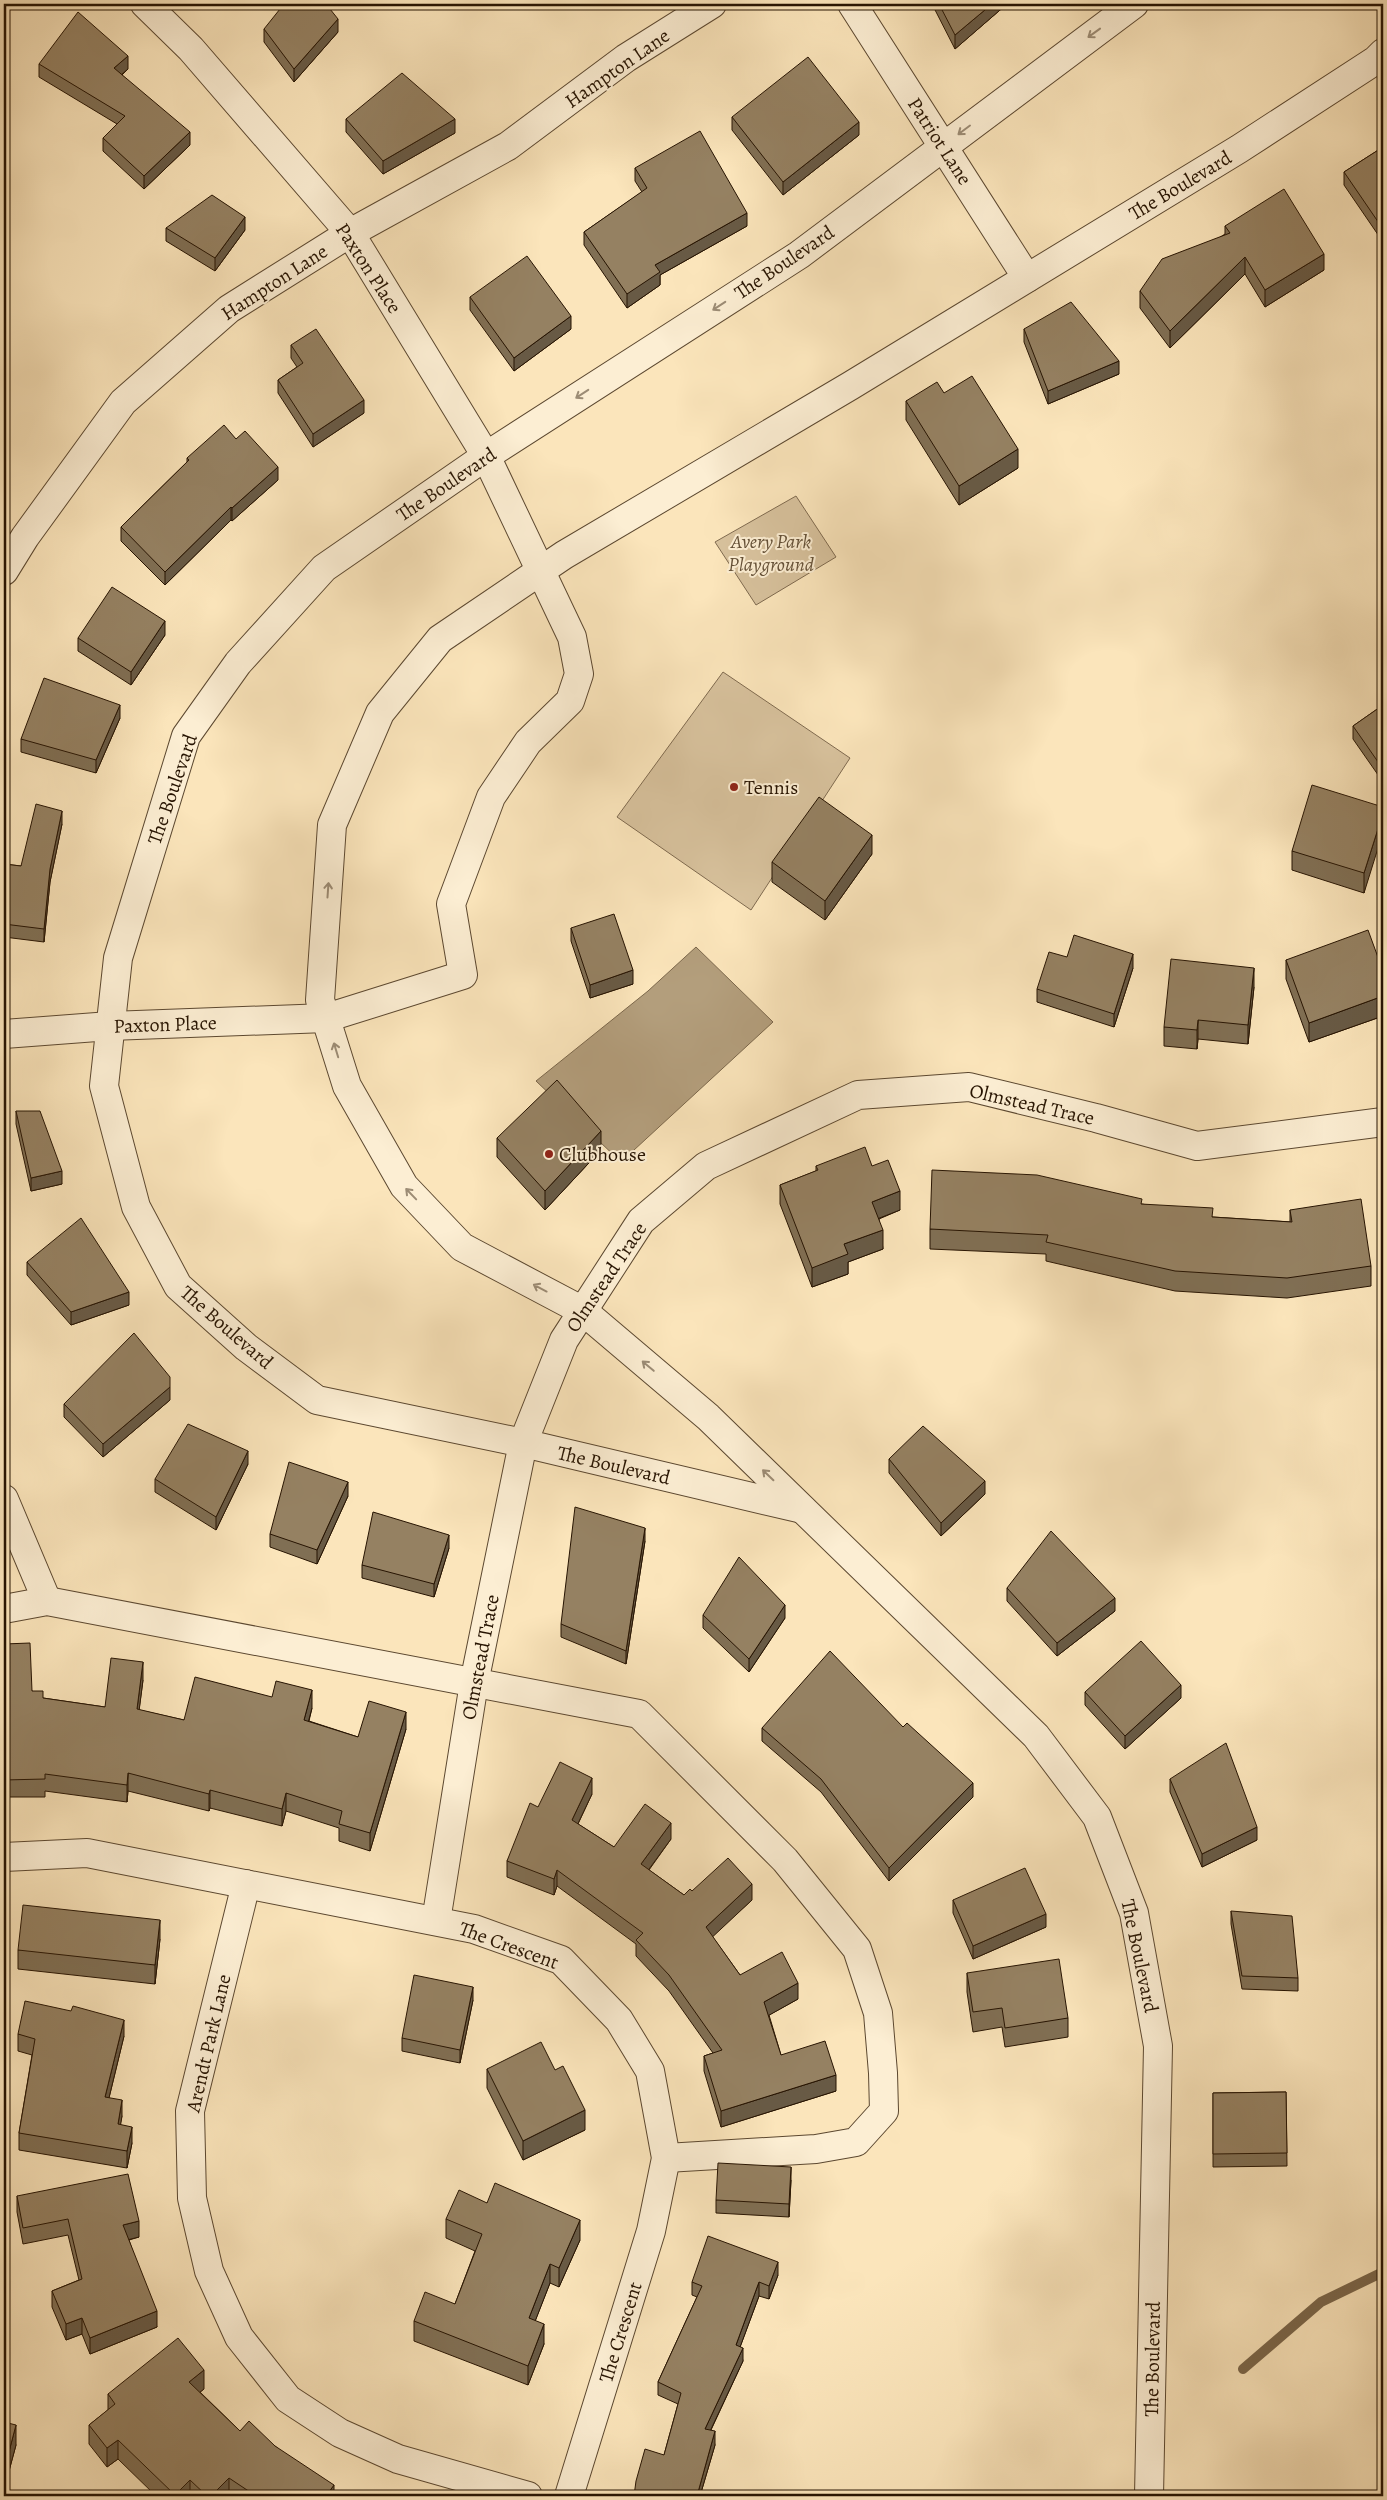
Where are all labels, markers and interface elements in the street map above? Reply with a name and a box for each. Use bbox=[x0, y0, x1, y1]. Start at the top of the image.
street label: Hampton Lane bbox=[560, 22, 675, 114]
one-way arrow bbox=[1088, 27, 1101, 38]
street label: Patriot Lane bbox=[901, 92, 978, 190]
one-way arrow bbox=[958, 124, 971, 135]
street label: The Boulevard bbox=[1124, 144, 1237, 227]
street label: Paxton Place bbox=[329, 218, 408, 319]
street label: The Boulevard bbox=[729, 219, 840, 306]
street label: Hampton Lane bbox=[216, 238, 333, 327]
one-way arrow bbox=[712, 302, 726, 312]
one-way arrow bbox=[575, 389, 589, 399]
street label: The Boulevard bbox=[391, 441, 502, 528]
park label: Avery Park Playground bbox=[728, 528, 815, 578]
street label: The Boulevard bbox=[141, 730, 204, 848]
place label: Tennis bbox=[744, 774, 798, 801]
marker: Tennis bbox=[728, 781, 740, 793]
one-way arrow bbox=[323, 883, 332, 899]
street label: Paxton Place bbox=[113, 1009, 217, 1040]
one-way arrow bbox=[331, 1043, 341, 1059]
street label: Olmstead Trace bbox=[967, 1077, 1097, 1132]
place label: Clubhouse bbox=[559, 1141, 646, 1168]
marker: Clubhouse bbox=[543, 1148, 555, 1160]
one-way arrow bbox=[405, 1187, 417, 1200]
street label: Olmstead Trace bbox=[560, 1217, 653, 1338]
street label: The Boulevard bbox=[174, 1279, 279, 1376]
one-way arrow bbox=[533, 1283, 548, 1292]
one-way arrow bbox=[642, 1361, 655, 1372]
street label: The Boulevard bbox=[555, 1439, 673, 1492]
one-way arrow bbox=[762, 1469, 774, 1482]
street label: Olmstead Trace bbox=[455, 1592, 506, 1722]
street label: The Boulevard bbox=[1114, 1897, 1165, 2015]
street label: The Crescent bbox=[455, 1915, 563, 1976]
street label: Arendt Park Lane bbox=[179, 1971, 237, 2116]
street label: The Crescent bbox=[592, 2278, 649, 2386]
street label: The Boulevard bbox=[1138, 2301, 1167, 2417]

